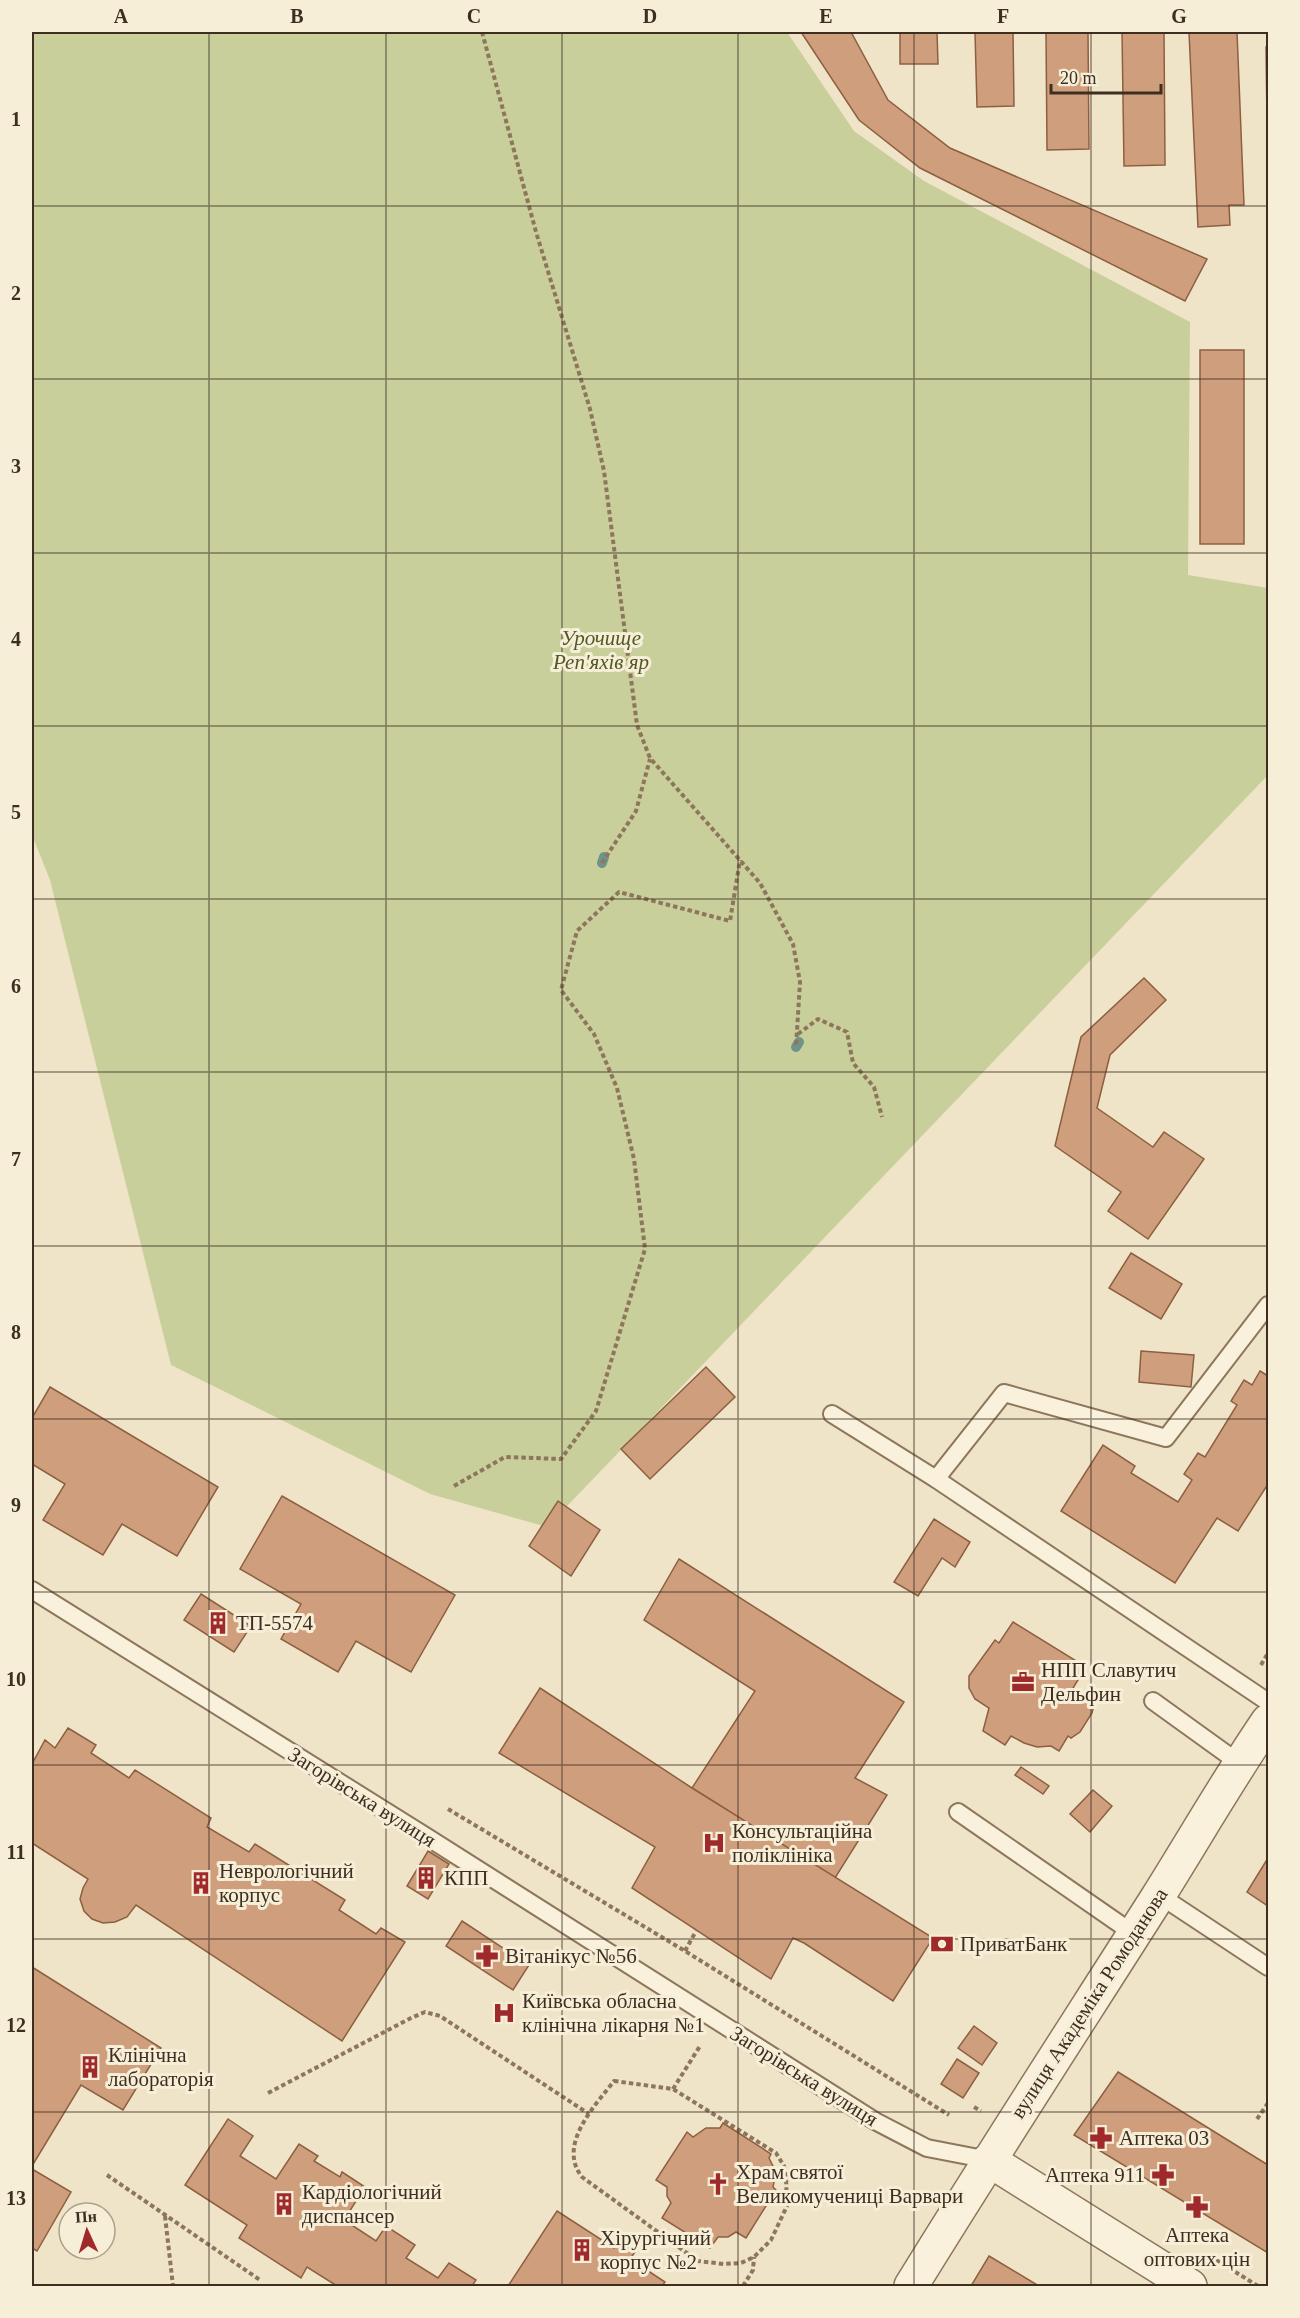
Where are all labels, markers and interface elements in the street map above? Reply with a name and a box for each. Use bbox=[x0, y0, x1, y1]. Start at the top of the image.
text: A bbox=[114, 5, 129, 27]
text: B bbox=[290, 5, 304, 27]
text: C bbox=[467, 5, 481, 27]
text: D bbox=[643, 5, 657, 27]
text: E bbox=[819, 5, 833, 27]
text: F bbox=[997, 5, 1009, 27]
text: G bbox=[1171, 5, 1187, 27]
scale bar bbox=[1051, 57, 1160, 95]
text: 20 m bbox=[1060, 68, 1097, 88]
text: 1 bbox=[11, 108, 21, 130]
text: 2 bbox=[11, 282, 21, 304]
text: 3 bbox=[11, 455, 21, 477]
park label: Урочище Реп'яхів яр bbox=[552, 626, 649, 674]
text: 4 bbox=[11, 628, 21, 650]
text: 5 bbox=[11, 801, 21, 823]
text: 6 bbox=[11, 975, 21, 997]
text: 7 bbox=[11, 1148, 21, 1170]
text: 8 bbox=[11, 1321, 21, 1343]
text: 9 bbox=[11, 1494, 21, 1516]
building icon: ТП-5574 bbox=[205, 1610, 231, 1636]
place label: ТП-5574 bbox=[236, 1611, 313, 1635]
place label: НПП Славутич Дельфин bbox=[1041, 1658, 1177, 1706]
text: 10 bbox=[6, 1668, 26, 1690]
office icon: НПП Славутич Дельфин bbox=[1010, 1669, 1036, 1695]
street label: Загорівська вулиця bbox=[284, 1742, 440, 1852]
place label: Консультаційна поліклініка bbox=[732, 1819, 873, 1867]
hospital icon: Консультаційна поліклініка bbox=[701, 1830, 727, 1856]
text: 11 bbox=[7, 1841, 25, 1863]
place label: Неврологічний корпус bbox=[219, 1859, 354, 1907]
building icon: КПП bbox=[413, 1865, 439, 1891]
place label: КПП bbox=[444, 1866, 488, 1890]
building icon: Неврологічний корпус bbox=[188, 1870, 214, 1896]
street label: вулиця Академіка Ромоданова bbox=[1005, 1883, 1173, 2123]
bank icon: ПриватБанк bbox=[929, 1931, 955, 1957]
place label: ПриватБанк bbox=[960, 1932, 1068, 1956]
pharmacy icon: Вітанікус №56 bbox=[474, 1943, 500, 1969]
place label: Вітанікус №56 bbox=[505, 1944, 637, 1968]
place label: Київська обласна клінічна лікарня №1 bbox=[522, 1989, 705, 2037]
hospital icon: Київська обласна клінічна лікарня №1 bbox=[491, 2000, 517, 2026]
text: 12 bbox=[6, 2014, 26, 2036]
street label: Загорівська вулиця bbox=[726, 2021, 882, 2131]
place label: Клінічна лабораторія bbox=[108, 2043, 214, 2091]
building icon: Клінічна лабораторія bbox=[77, 2054, 103, 2080]
pharmacy icon: Аптека 03 bbox=[1088, 2125, 1114, 2151]
place label: Аптека 03 bbox=[1119, 2126, 1209, 2150]
place label: Храм святої Великомучениці Варвари bbox=[736, 2160, 963, 2208]
pharmacy icon: Аптека 911 bbox=[1150, 2162, 1176, 2188]
place label: Аптека 911 bbox=[1045, 2163, 1145, 2187]
church icon: Храм святої Великомучениці Варвари bbox=[705, 2171, 731, 2197]
place label: Кардіологічний диспансер bbox=[302, 2180, 442, 2228]
text: 13 bbox=[6, 2187, 26, 2209]
building icon: Кардіологічний диспансер bbox=[271, 2191, 297, 2217]
pharmacy icon: Аптека оптових цін bbox=[1184, 2194, 1210, 2220]
north arrow bbox=[57, 2201, 117, 2261]
text: Пн bbox=[75, 2207, 97, 2226]
place label: Аптека оптових цін bbox=[1144, 2223, 1250, 2271]
place label: Хірургічний корпус №2 bbox=[600, 2226, 711, 2274]
building icon: Хірургічний корпус №2 bbox=[569, 2237, 595, 2263]

